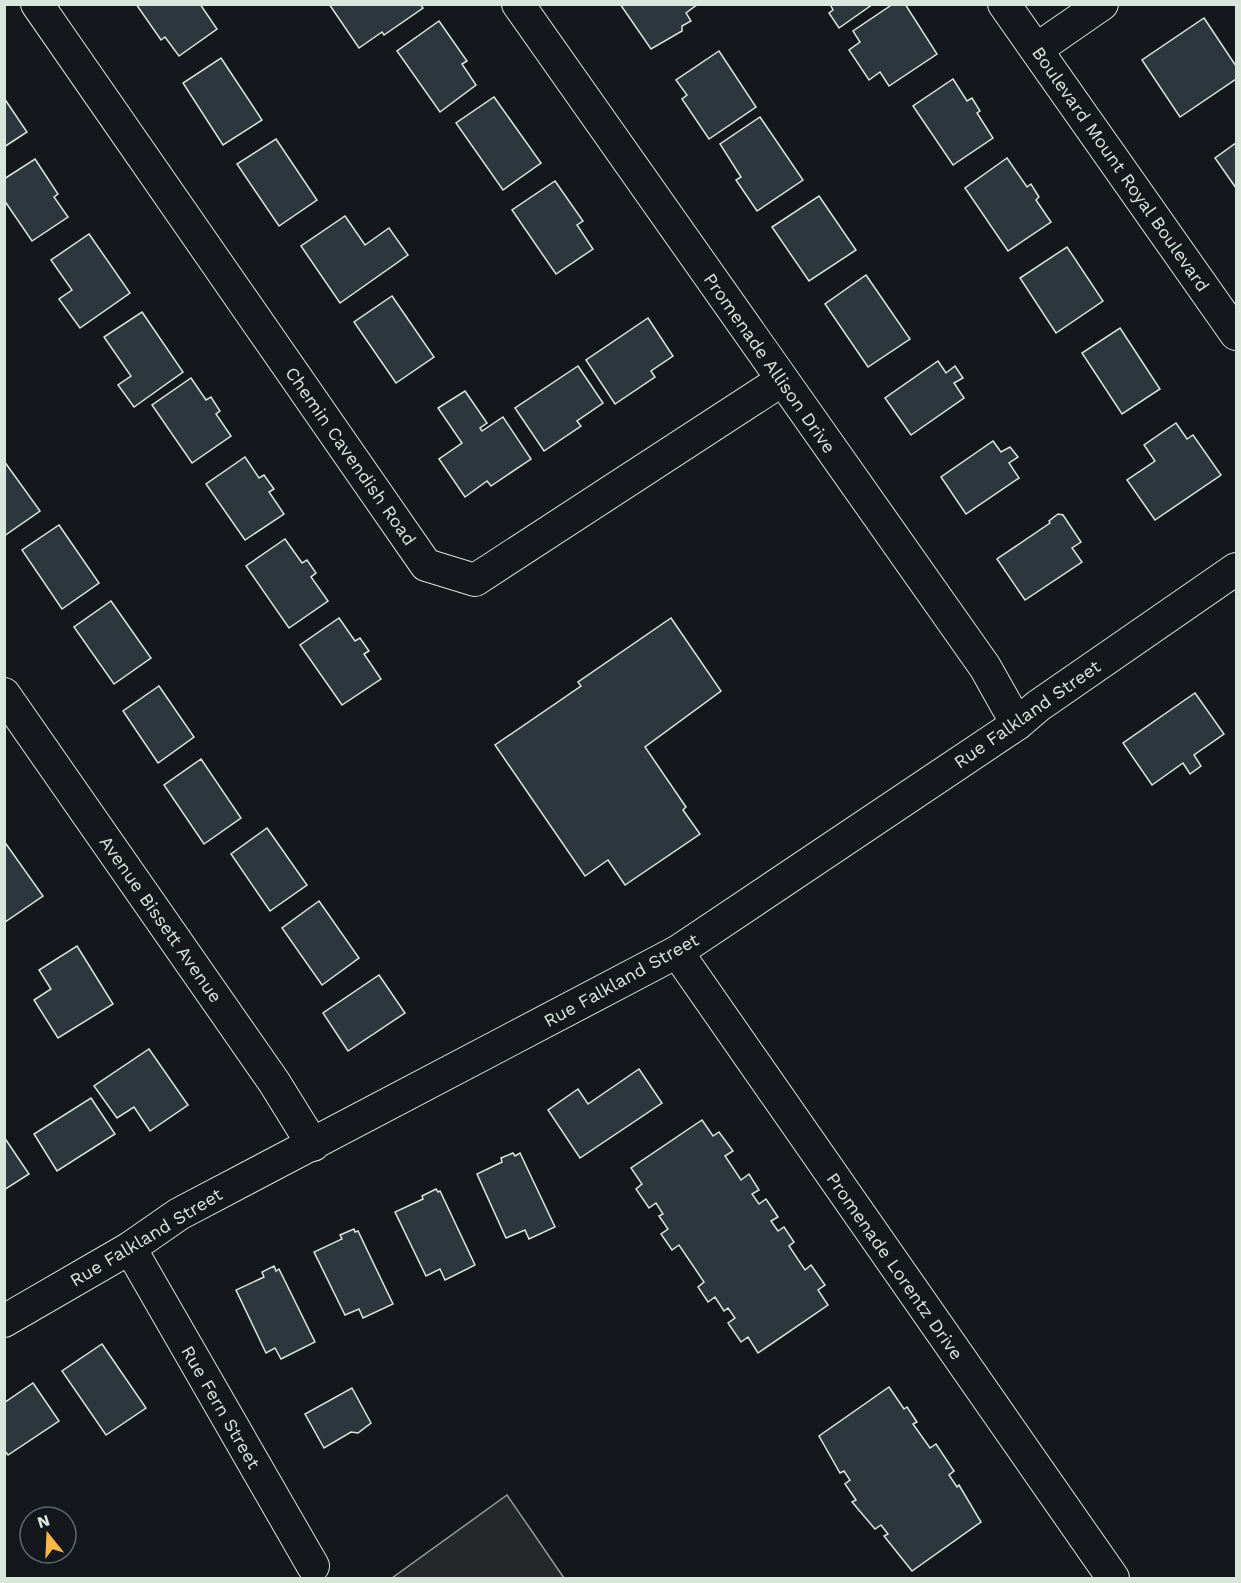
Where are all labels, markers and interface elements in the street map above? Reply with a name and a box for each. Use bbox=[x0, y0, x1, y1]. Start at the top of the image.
street label: Boulevard Mount Royal Boulevard bbox=[1028, 42, 1214, 296]
street label: Promenade Allison Drive bbox=[700, 269, 840, 457]
street label: Chemin Cavendish Road bbox=[281, 363, 421, 549]
street label: Rue Falkland Street bbox=[950, 655, 1105, 772]
street label: Avenue Bissett Avenue bbox=[95, 832, 227, 1006]
street label: Rue Falkland Street bbox=[540, 928, 702, 1031]
street label: Promenade Lorentz Drive bbox=[822, 1169, 968, 1363]
street label: Rue Falkland Street bbox=[66, 1183, 226, 1291]
street label: Rue Fern Street bbox=[177, 1342, 265, 1473]
north arrow bbox=[18, 1505, 78, 1565]
text: N bbox=[35, 1510, 52, 1532]

